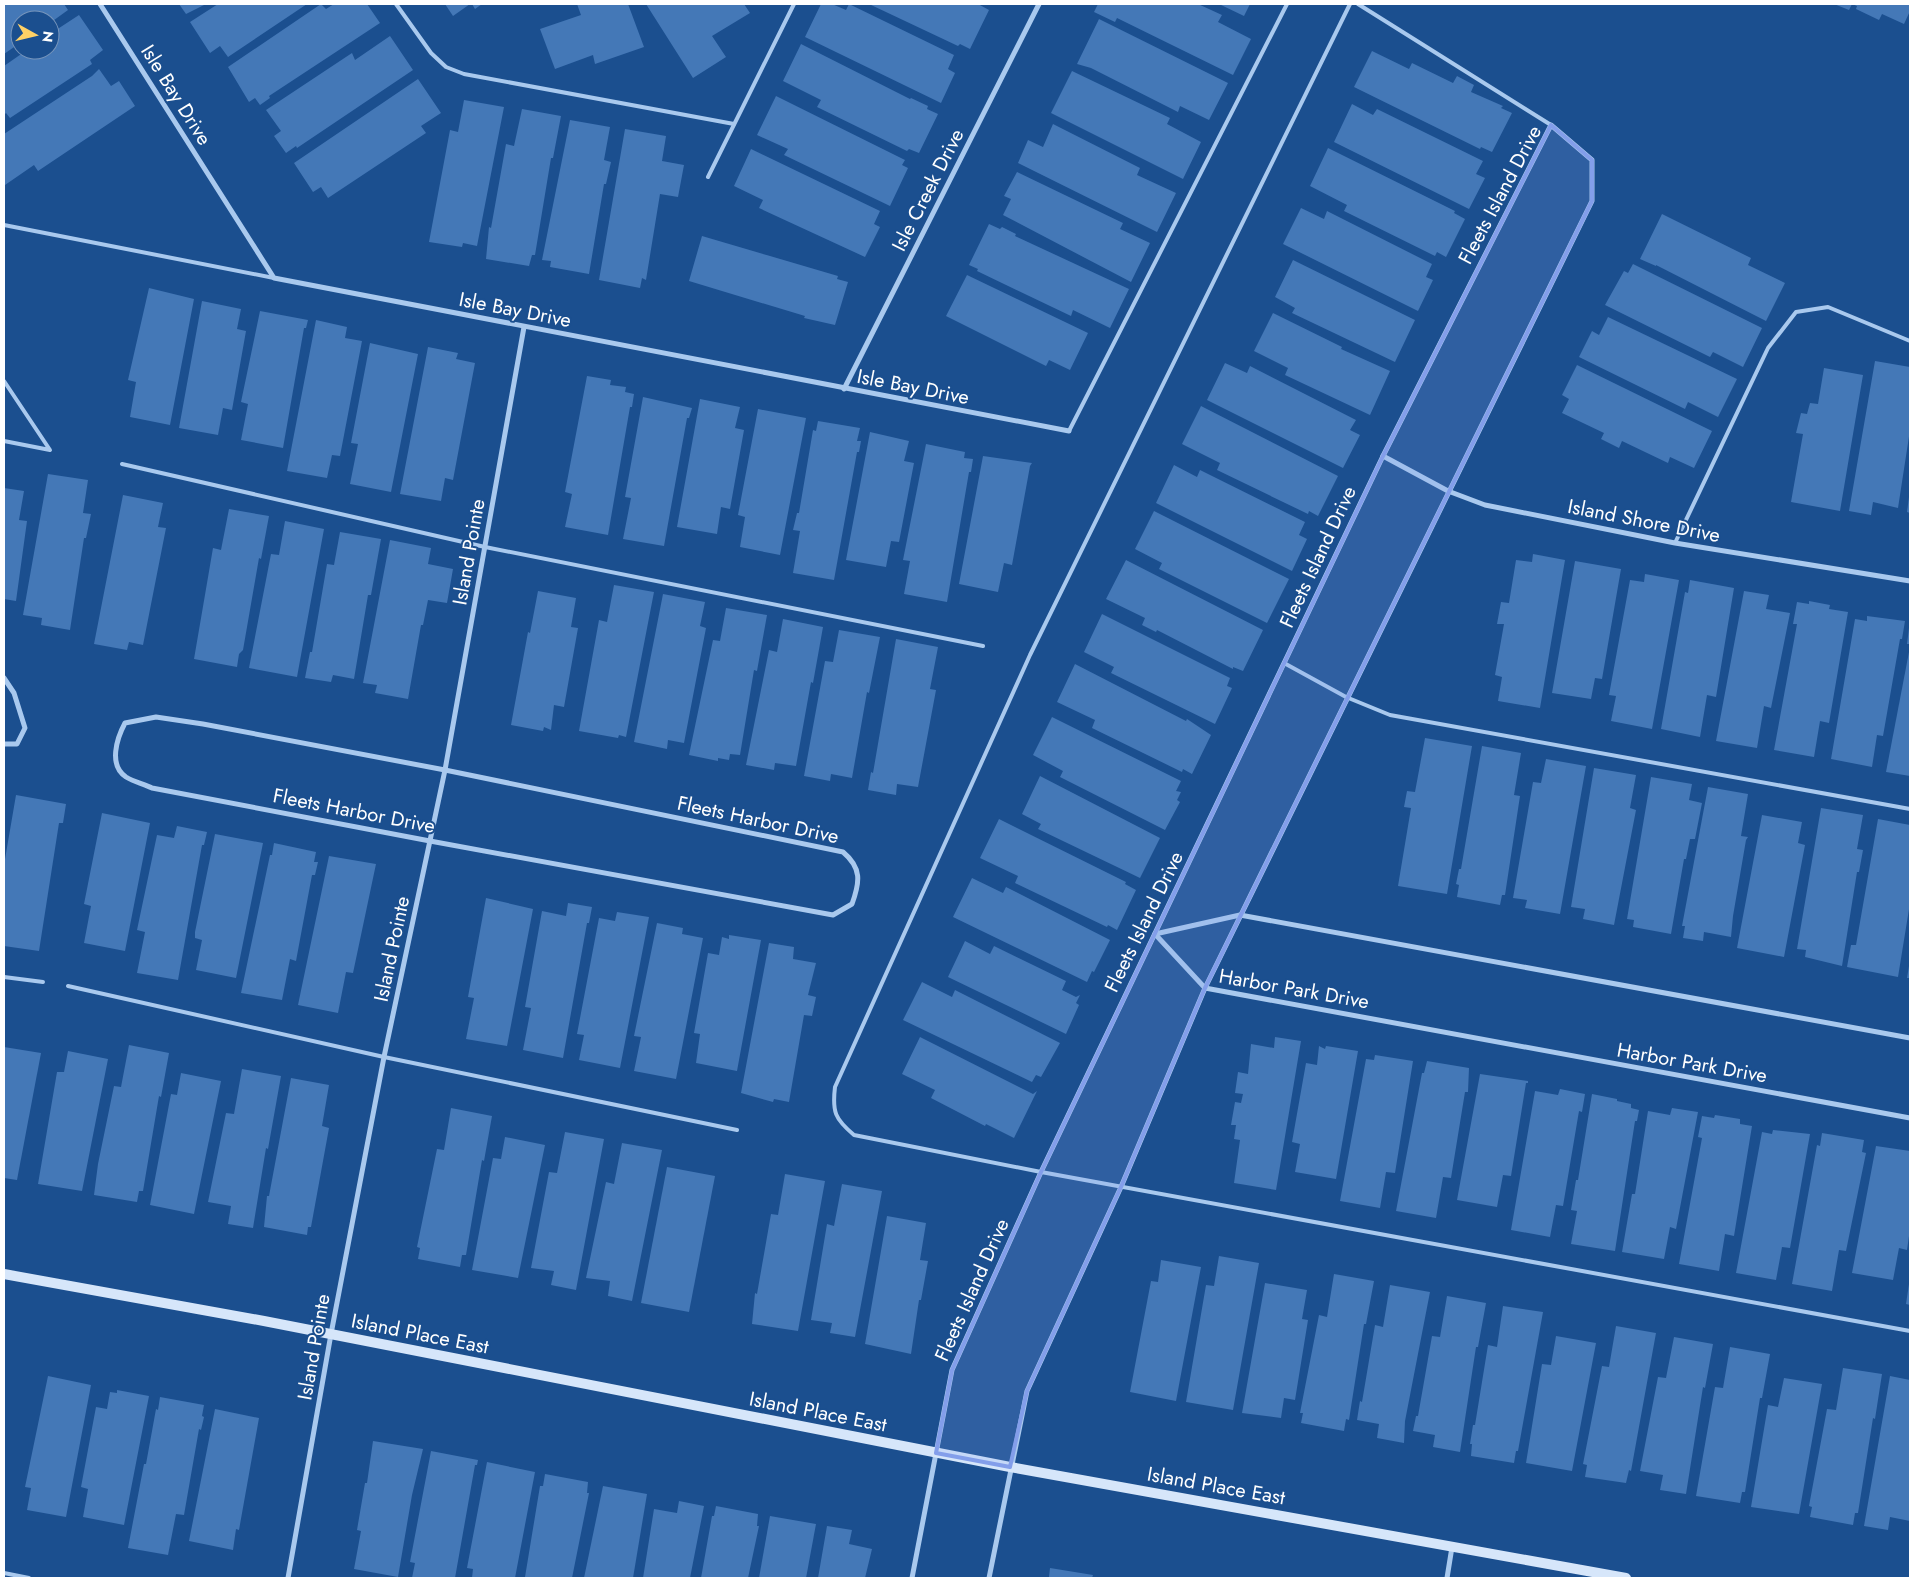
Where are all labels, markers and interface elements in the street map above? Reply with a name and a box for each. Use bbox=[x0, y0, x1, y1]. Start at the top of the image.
north arrow bbox=[10, 10, 60, 60]
text: N bbox=[37, 30, 59, 44]
street label: Isle Bay Drive bbox=[134, 39, 218, 151]
street label: Fleets Island Drive bbox=[1451, 120, 1549, 270]
street label: Isle Creek Drive bbox=[885, 124, 971, 256]
street label: Isle Bay Drive bbox=[456, 285, 574, 335]
street label: Isle Bay Drive bbox=[854, 362, 972, 412]
street label: Fleets Island Drive bbox=[1272, 481, 1364, 633]
street label: Island Shore Drive bbox=[1565, 492, 1723, 550]
street label: Island Pointe bbox=[445, 497, 493, 607]
street label: Fleets Harbor Drive bbox=[271, 781, 437, 841]
street label: Fleets Harbor Drive bbox=[675, 789, 841, 851]
street label: Fleets Island Drive bbox=[1097, 847, 1191, 997]
street label: Island Pointe bbox=[367, 894, 417, 1004]
street label: Harbor Park Drive bbox=[1217, 962, 1371, 1016]
street label: Harbor Park Drive bbox=[1615, 1036, 1769, 1090]
street label: Fleets Island Drive bbox=[928, 1214, 1016, 1366]
street label: Island Pointe bbox=[290, 1292, 338, 1402]
street label: Island Place East bbox=[349, 1306, 491, 1362]
street label: Island Place East bbox=[747, 1384, 889, 1440]
street label: Island Place East bbox=[1145, 1460, 1287, 1512]

